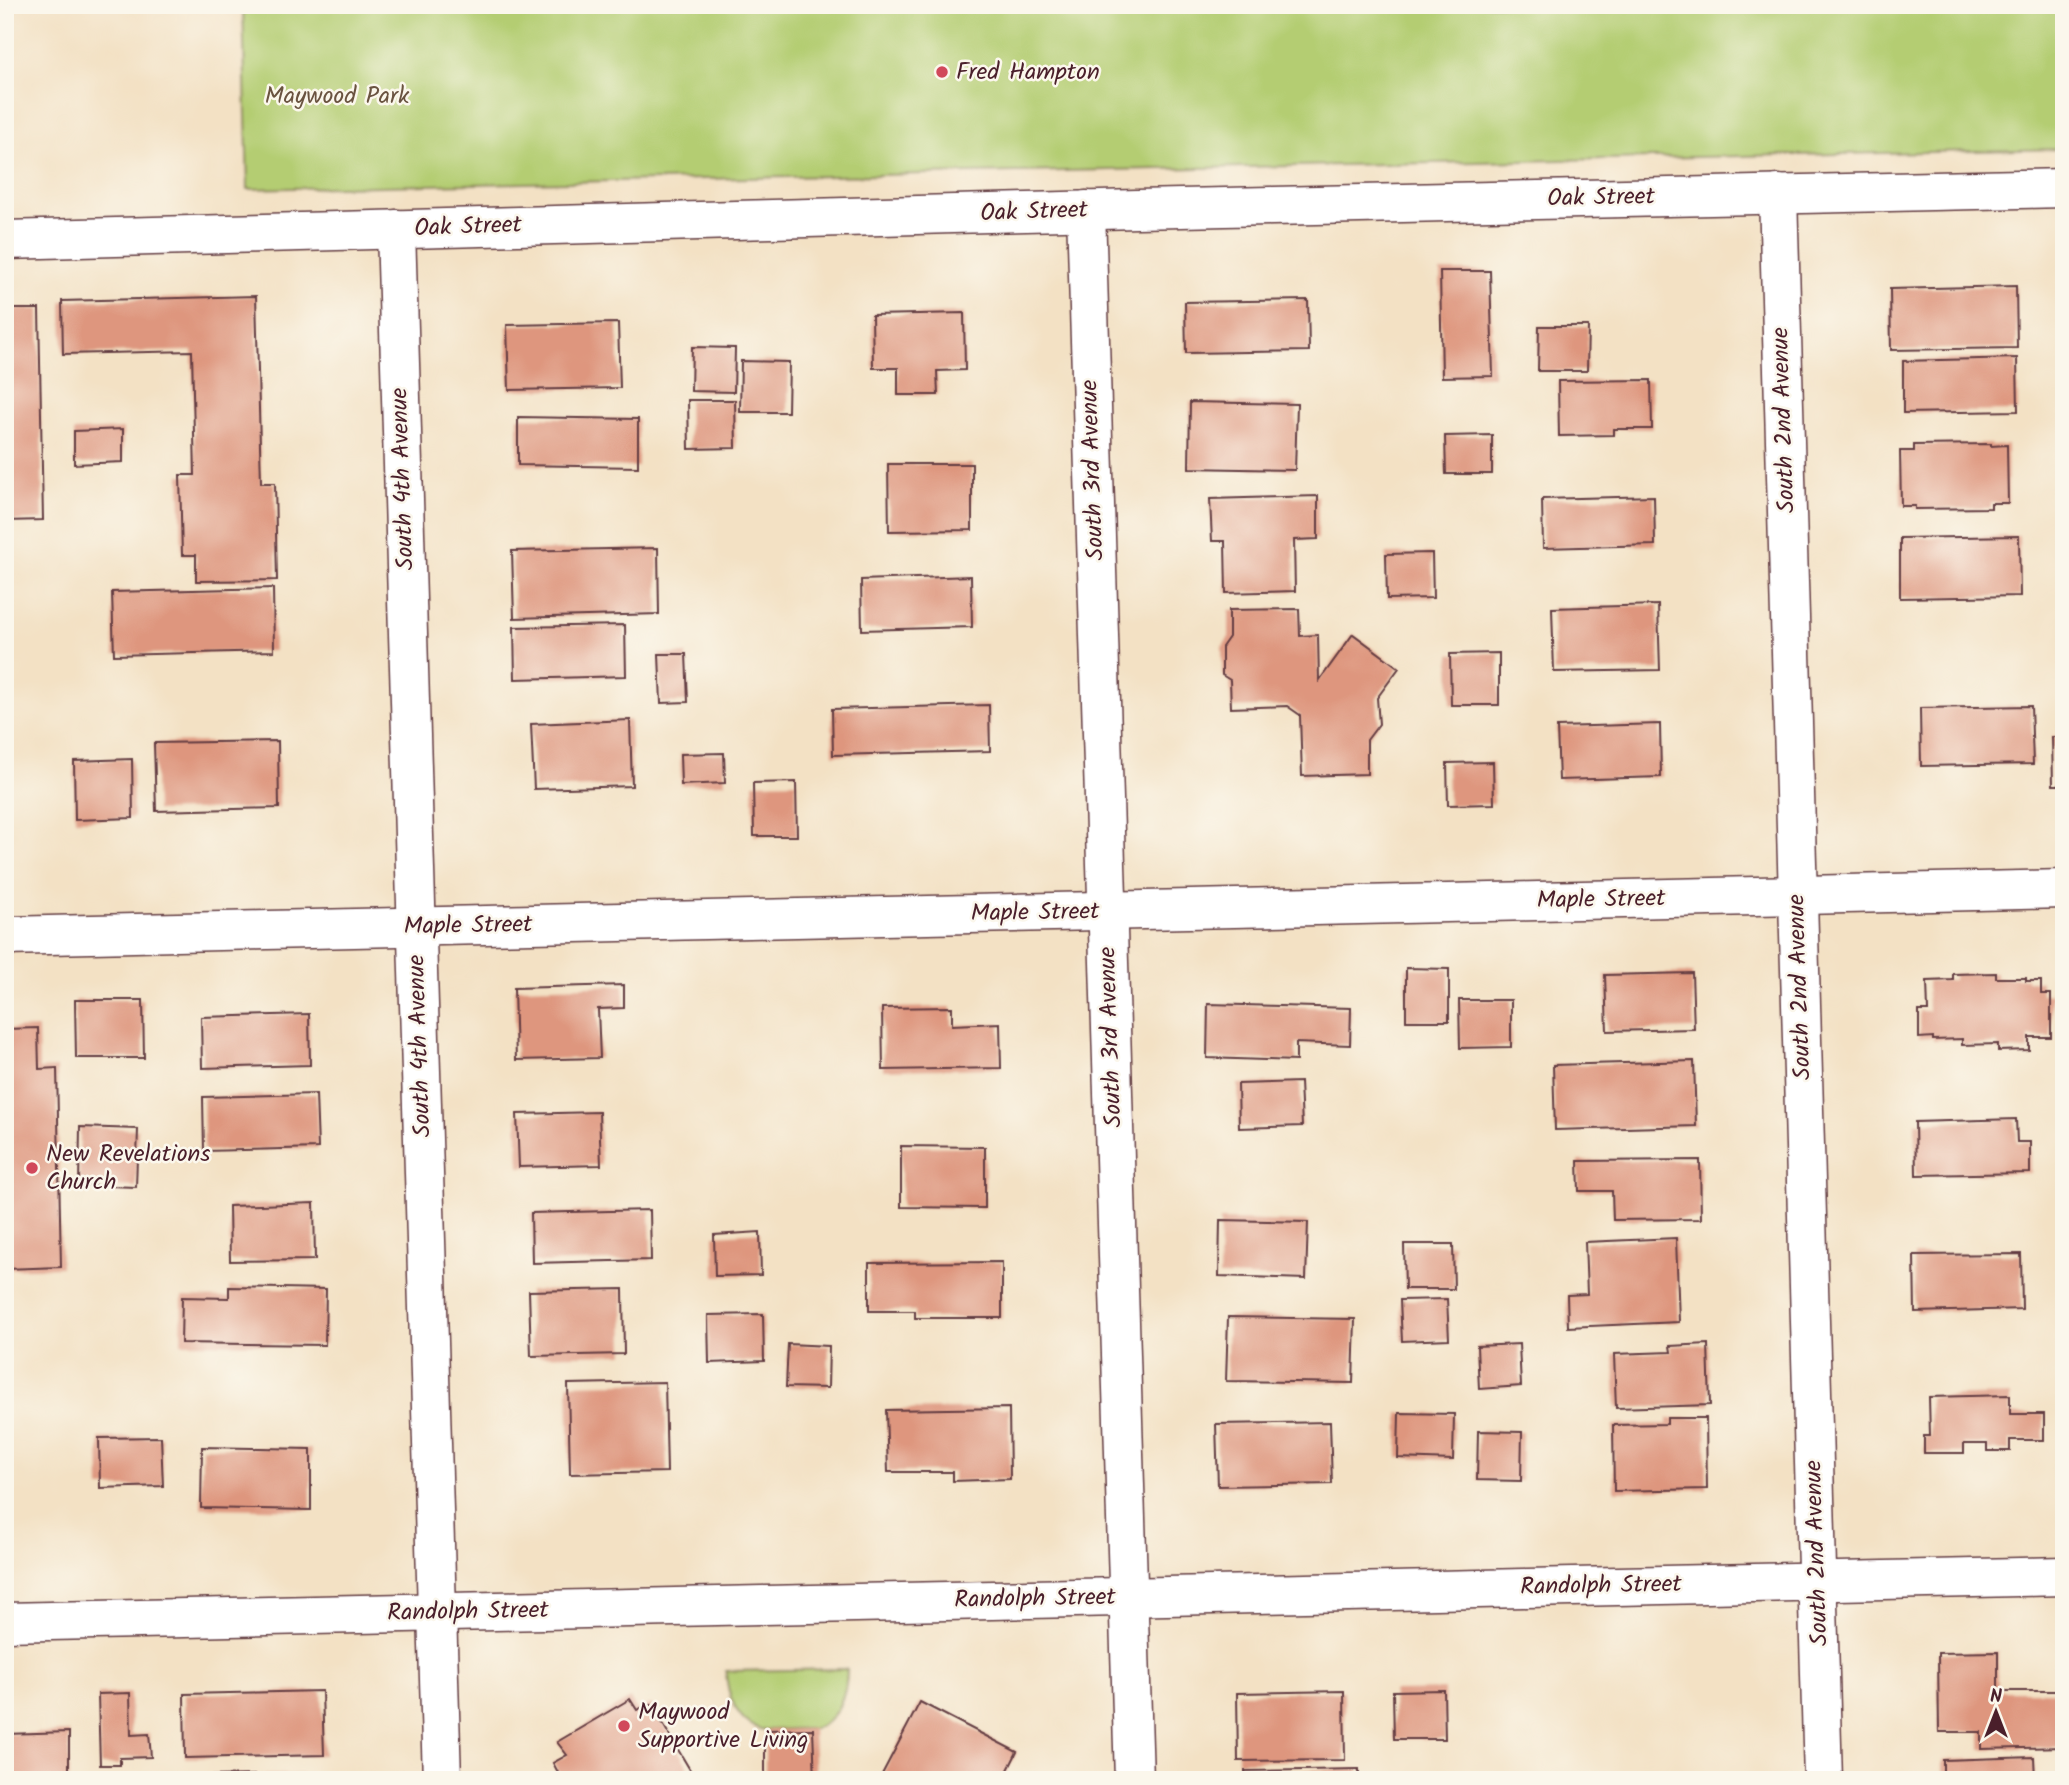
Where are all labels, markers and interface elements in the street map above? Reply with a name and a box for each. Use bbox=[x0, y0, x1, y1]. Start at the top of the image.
place label: Fred Hampton bbox=[956, 53, 1100, 92]
marker: Fred Hampton bbox=[934, 64, 950, 80]
park label: Maywood Park bbox=[265, 77, 410, 116]
street label: Oak Street bbox=[1547, 178, 1656, 218]
street label: Oak Street bbox=[979, 191, 1089, 233]
street label: Oak Street bbox=[413, 206, 523, 248]
street label: South 2nd Avenue bbox=[1761, 326, 1807, 514]
street label: South 3rd Avenue bbox=[1070, 379, 1116, 561]
street label: South 4th Avenue bbox=[380, 387, 426, 571]
street label: Maple Street bbox=[1536, 879, 1666, 921]
street label: Maple Street bbox=[970, 892, 1100, 934]
street label: South 2nd Avenue bbox=[1777, 893, 1823, 1081]
street label: Maple Street bbox=[403, 905, 533, 947]
street label: South 3rd Avenue bbox=[1088, 946, 1134, 1128]
street label: South 4th Avenue bbox=[397, 954, 443, 1138]
place label: New Revelations Church bbox=[46, 1135, 211, 1202]
marker: New Revelations Church bbox=[24, 1160, 40, 1176]
street label: South 2nd Avenue bbox=[1794, 1459, 1840, 1647]
street label: Randolph Street bbox=[1520, 1565, 1683, 1607]
street label: Randolph Street bbox=[954, 1578, 1117, 1620]
street label: Randolph Street bbox=[387, 1591, 550, 1633]
north arrow bbox=[1960, 1676, 2030, 1746]
text: N bbox=[1990, 1682, 2002, 1712]
place label: Maywood Supportive Living bbox=[638, 1693, 808, 1760]
marker: Maywood Supportive Living bbox=[616, 1718, 632, 1734]

